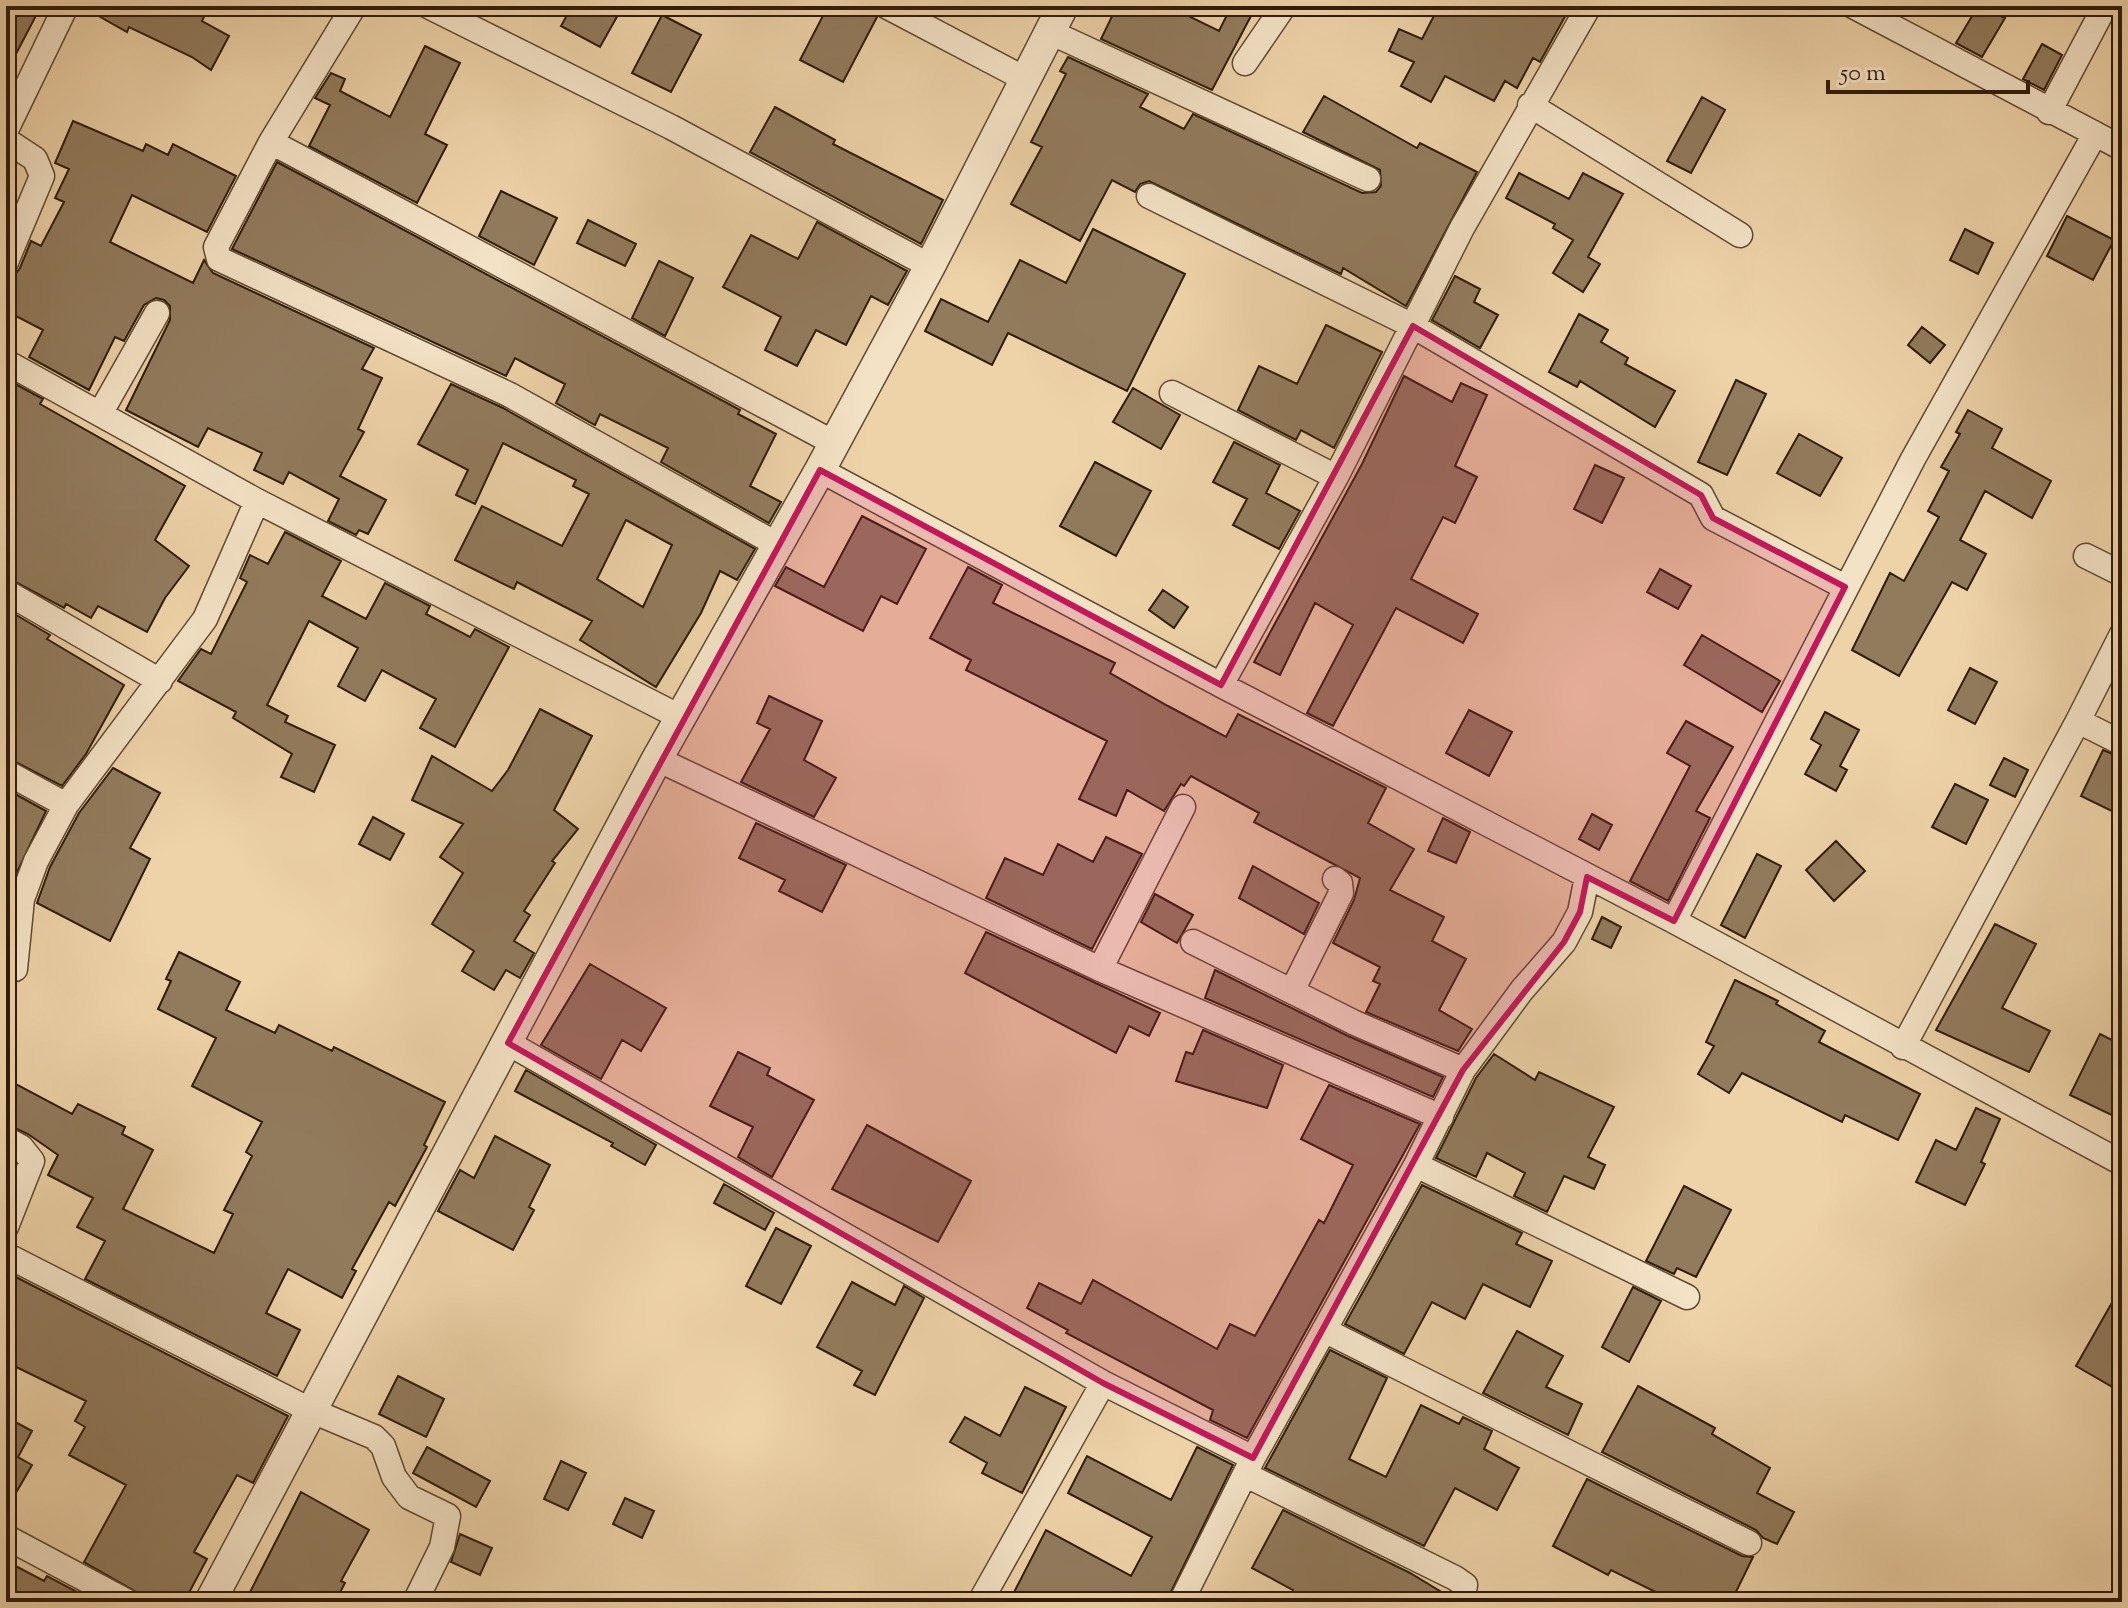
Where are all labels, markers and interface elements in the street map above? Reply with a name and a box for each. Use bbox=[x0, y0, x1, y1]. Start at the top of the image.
scale bar bbox=[1828, 44, 2028, 94]
text: 50 m bbox=[1838, 57, 1886, 91]

